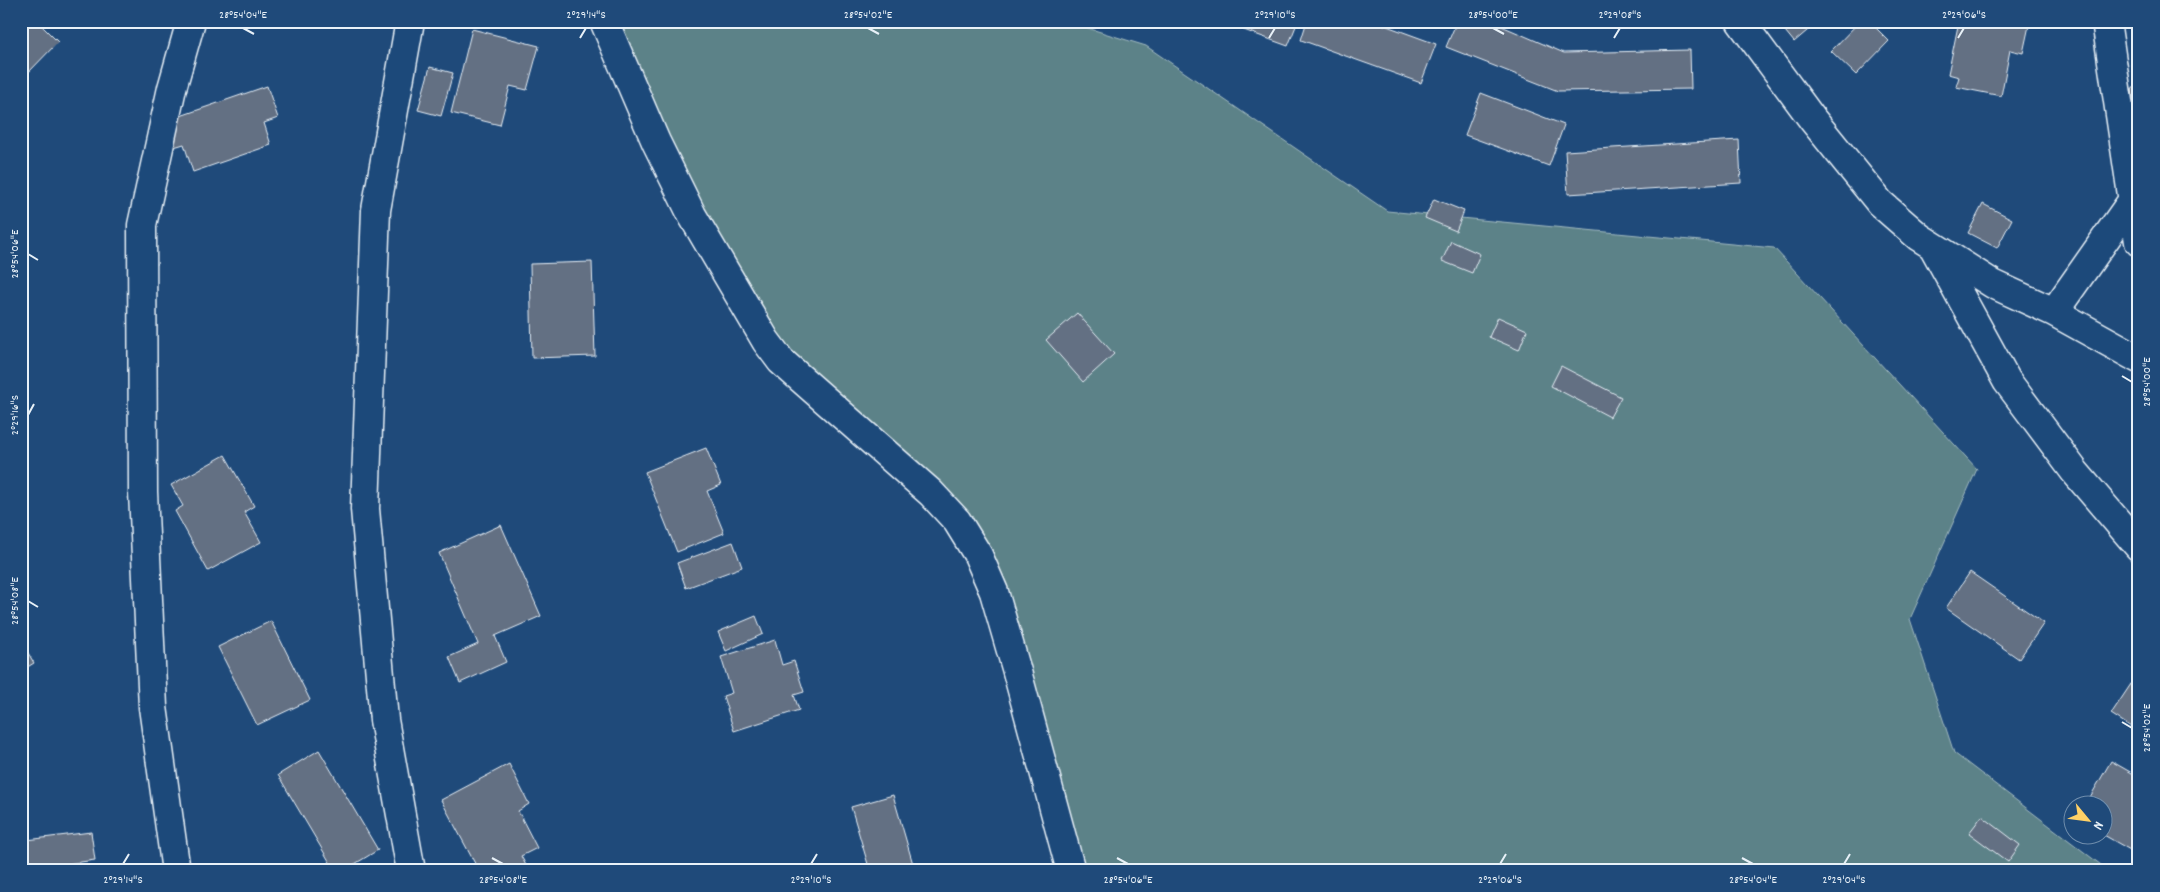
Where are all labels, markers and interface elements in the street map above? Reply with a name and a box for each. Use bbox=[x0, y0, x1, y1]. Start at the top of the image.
text: 28°54'04"E bbox=[219, 7, 268, 24]
text: 2°29'14"S bbox=[566, 7, 606, 24]
text: 28°54'02"E bbox=[844, 7, 893, 24]
text: 2°29'10"S bbox=[1255, 7, 1295, 24]
text: 28°54'00"E bbox=[1468, 7, 1518, 24]
text: 2°29'08"S bbox=[1598, 7, 1642, 24]
text: 2°29'06"S bbox=[1942, 7, 1986, 24]
text: 28°54'06"E bbox=[7, 229, 24, 278]
text: 28°54'00"E bbox=[2139, 357, 2156, 407]
text: 2°29'16"S bbox=[7, 395, 24, 435]
text: 28°54'08"E bbox=[7, 577, 24, 625]
text: 28°54'02"E bbox=[2139, 703, 2156, 752]
north arrow bbox=[2062, 794, 2112, 844]
text: N bbox=[2087, 817, 2108, 833]
text: 2°29'14"S bbox=[103, 872, 143, 889]
text: 28°54'08"E bbox=[479, 872, 527, 889]
text: 2°29'10"S bbox=[791, 872, 831, 889]
text: 28°54'06"E bbox=[1104, 872, 1153, 889]
text: 2°29'06"S bbox=[1478, 872, 1522, 889]
text: 28°54'04"E bbox=[1729, 872, 1778, 889]
text: 2°29'04"S bbox=[1822, 872, 1866, 889]

